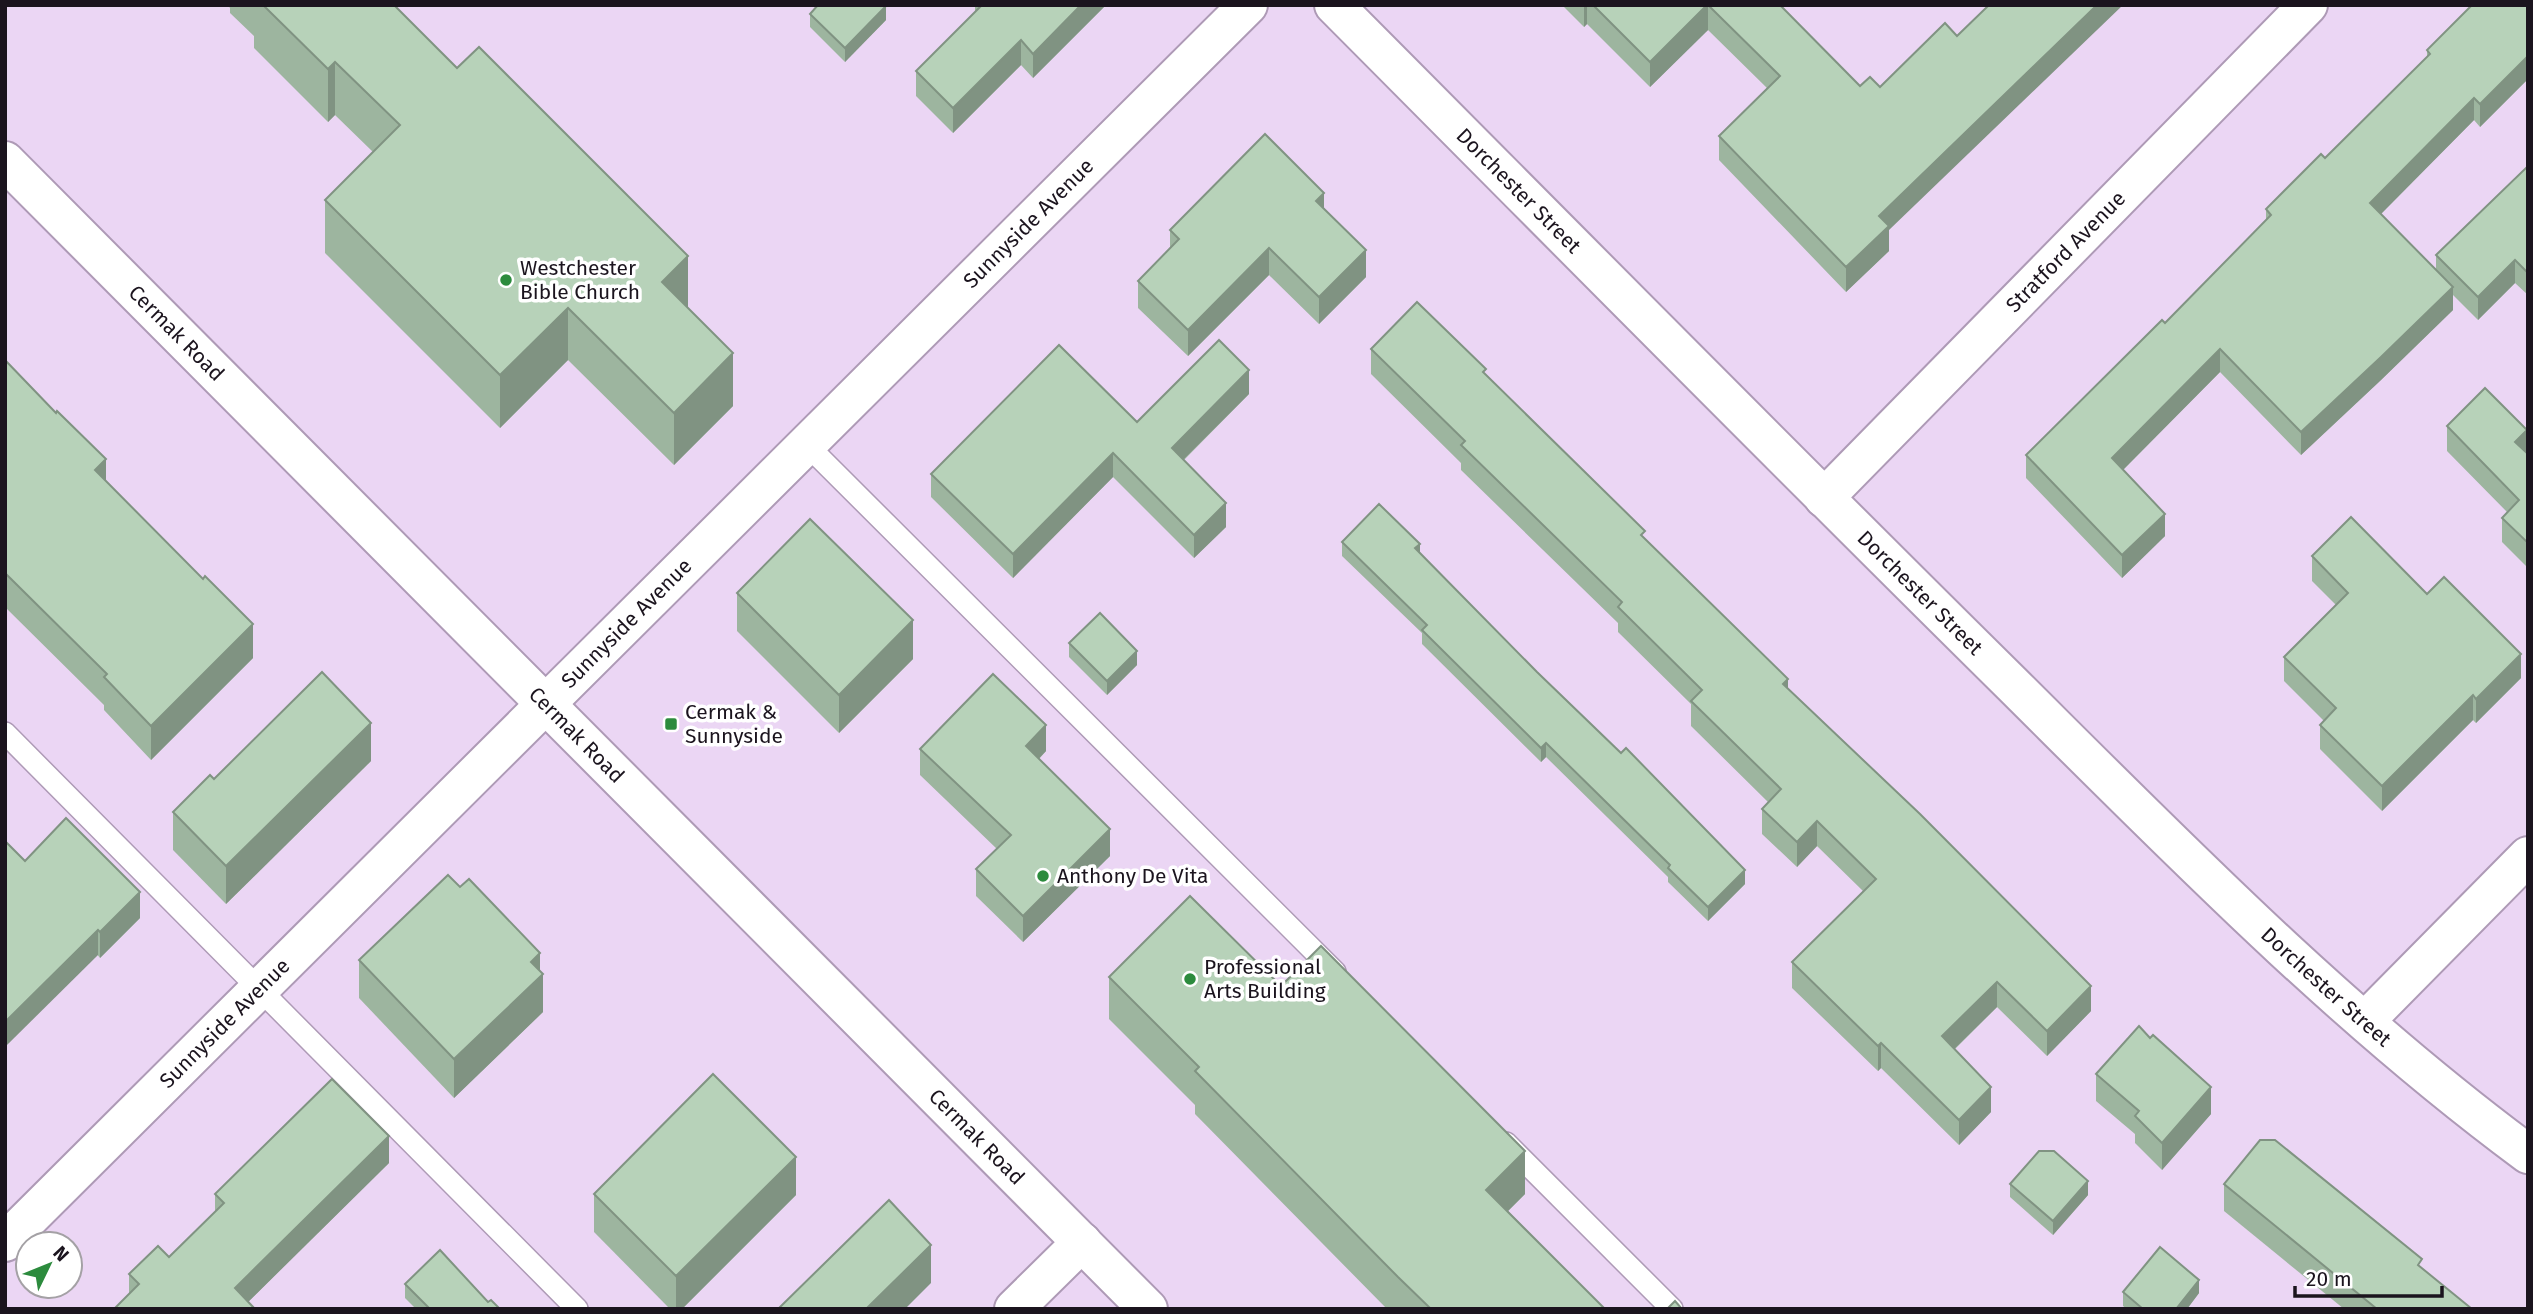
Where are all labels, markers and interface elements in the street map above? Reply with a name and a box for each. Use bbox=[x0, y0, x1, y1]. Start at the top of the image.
street label: Dorchester Street bbox=[1451, 123, 1587, 259]
street label: Sunnyside Avenue bbox=[958, 153, 1099, 294]
street label: Stratford Avenue bbox=[2000, 186, 2131, 318]
place label: Westchester Bible Church bbox=[520, 255, 640, 305]
marker: Westchester Bible Church bbox=[498, 272, 514, 288]
street label: Cermak Road bbox=[123, 280, 230, 387]
street label: Dorchester Street bbox=[1852, 525, 1988, 661]
street label: Sunnyside Avenue bbox=[556, 553, 697, 694]
street label: Cermak Road bbox=[523, 681, 630, 789]
place label: Cermak & Sunnyside bbox=[685, 699, 783, 749]
marker: Cermak & Sunnyside bbox=[663, 716, 679, 732]
place label: Anthony De Vita bbox=[1057, 863, 1209, 889]
marker: Anthony De Vita bbox=[1035, 868, 1051, 884]
street label: Dorchester Street bbox=[2256, 922, 2397, 1052]
street label: Sunnyside Avenue bbox=[154, 953, 295, 1094]
place label: Professional Arts Building bbox=[1204, 954, 1326, 1004]
marker: Professional Arts Building bbox=[1182, 971, 1198, 987]
street label: Cermak Road bbox=[923, 1083, 1030, 1190]
north arrow bbox=[14, 1230, 84, 1300]
text: N bbox=[48, 1241, 74, 1266]
scale bar bbox=[2295, 1254, 2442, 1298]
text: 20 m bbox=[2306, 1266, 2352, 1292]

